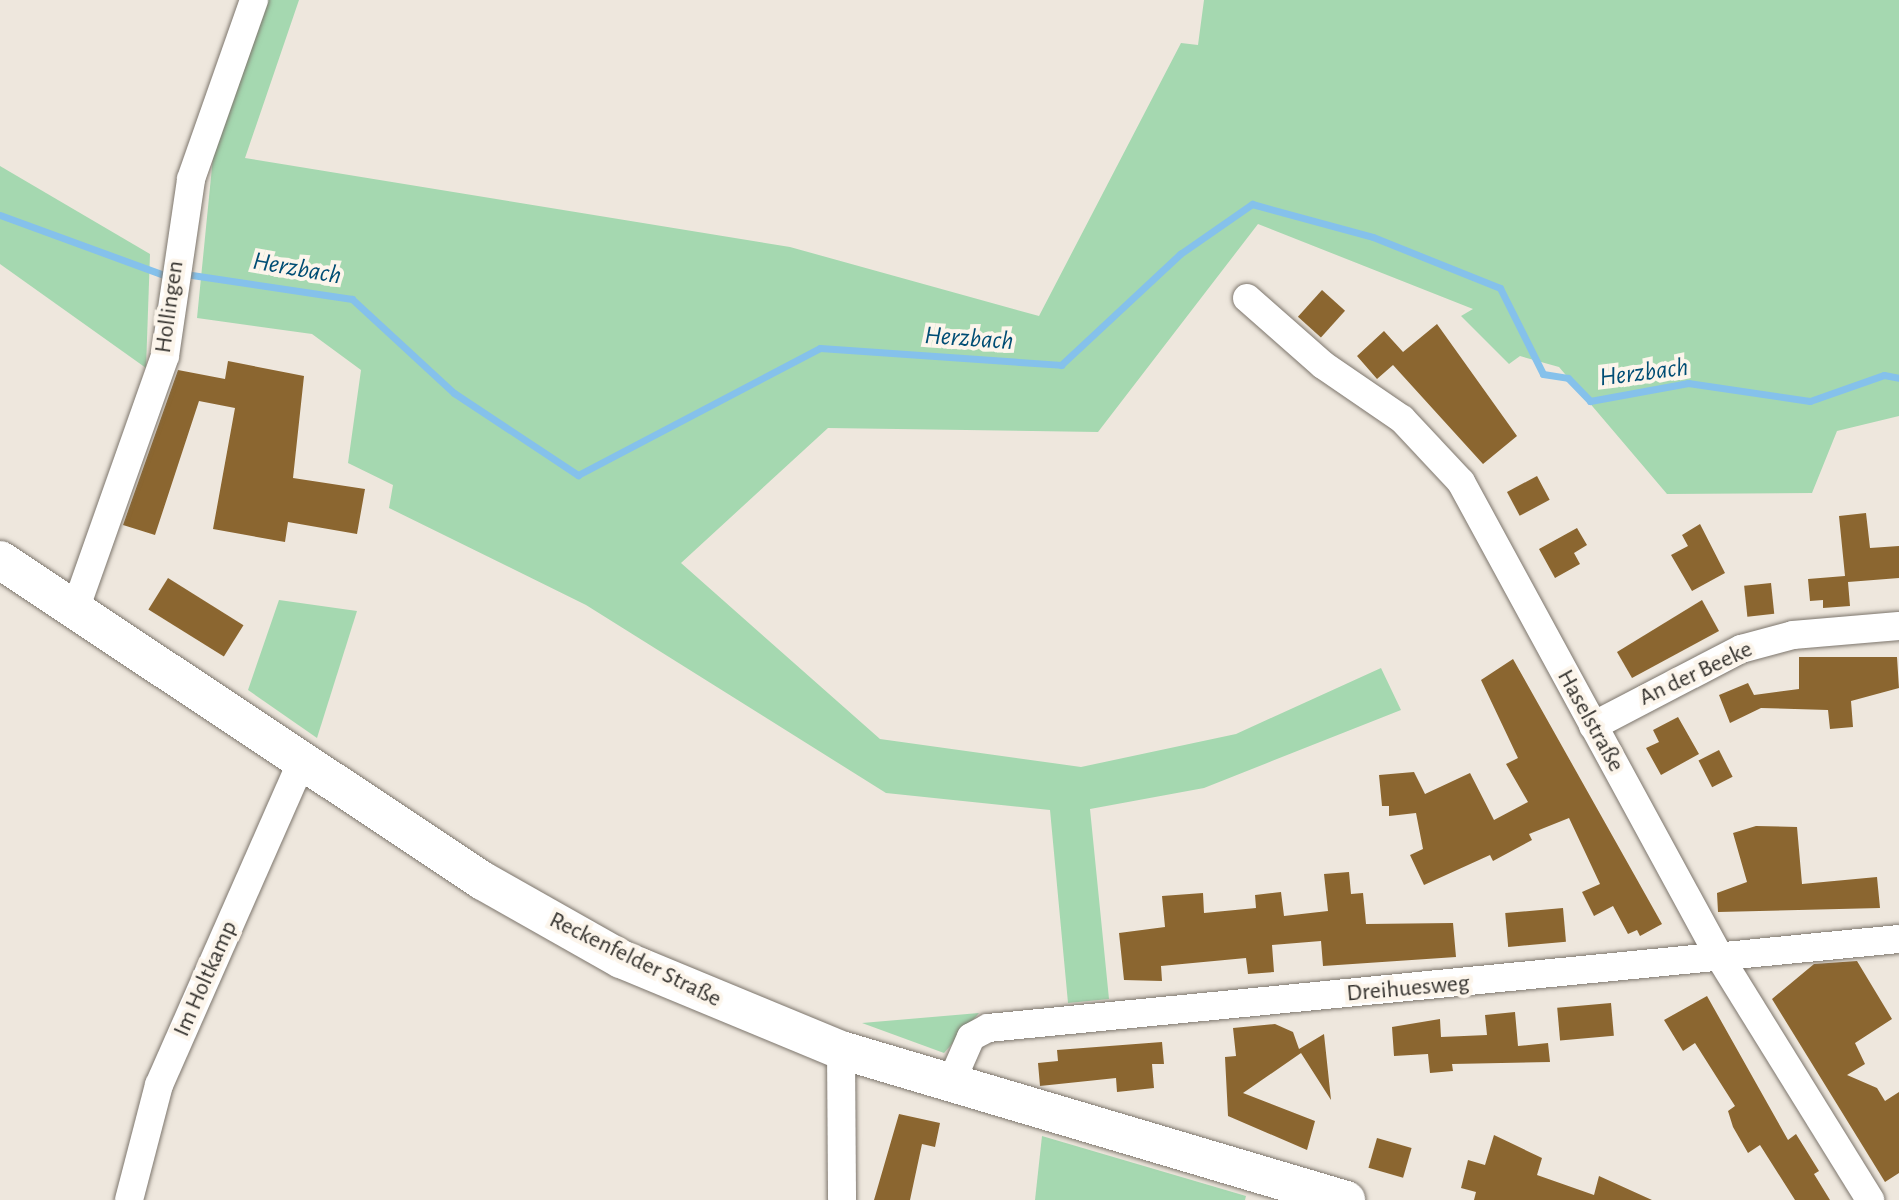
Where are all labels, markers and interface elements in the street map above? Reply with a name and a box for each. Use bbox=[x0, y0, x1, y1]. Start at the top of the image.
water label: Herzbach bbox=[250, 246, 344, 292]
street label: Hollingen bbox=[149, 259, 191, 355]
water label: Herzbach bbox=[923, 320, 1015, 358]
water label: Herzbach bbox=[1598, 352, 1690, 394]
street label: An der Beeke bbox=[1635, 635, 1757, 713]
street label: Haselstraße bbox=[1550, 665, 1630, 777]
street label: Reckenfelder Straße bbox=[544, 906, 726, 1014]
street label: Im Holtkamp bbox=[168, 917, 244, 1041]
street label: Dreihuesweg bbox=[1345, 969, 1471, 1009]

